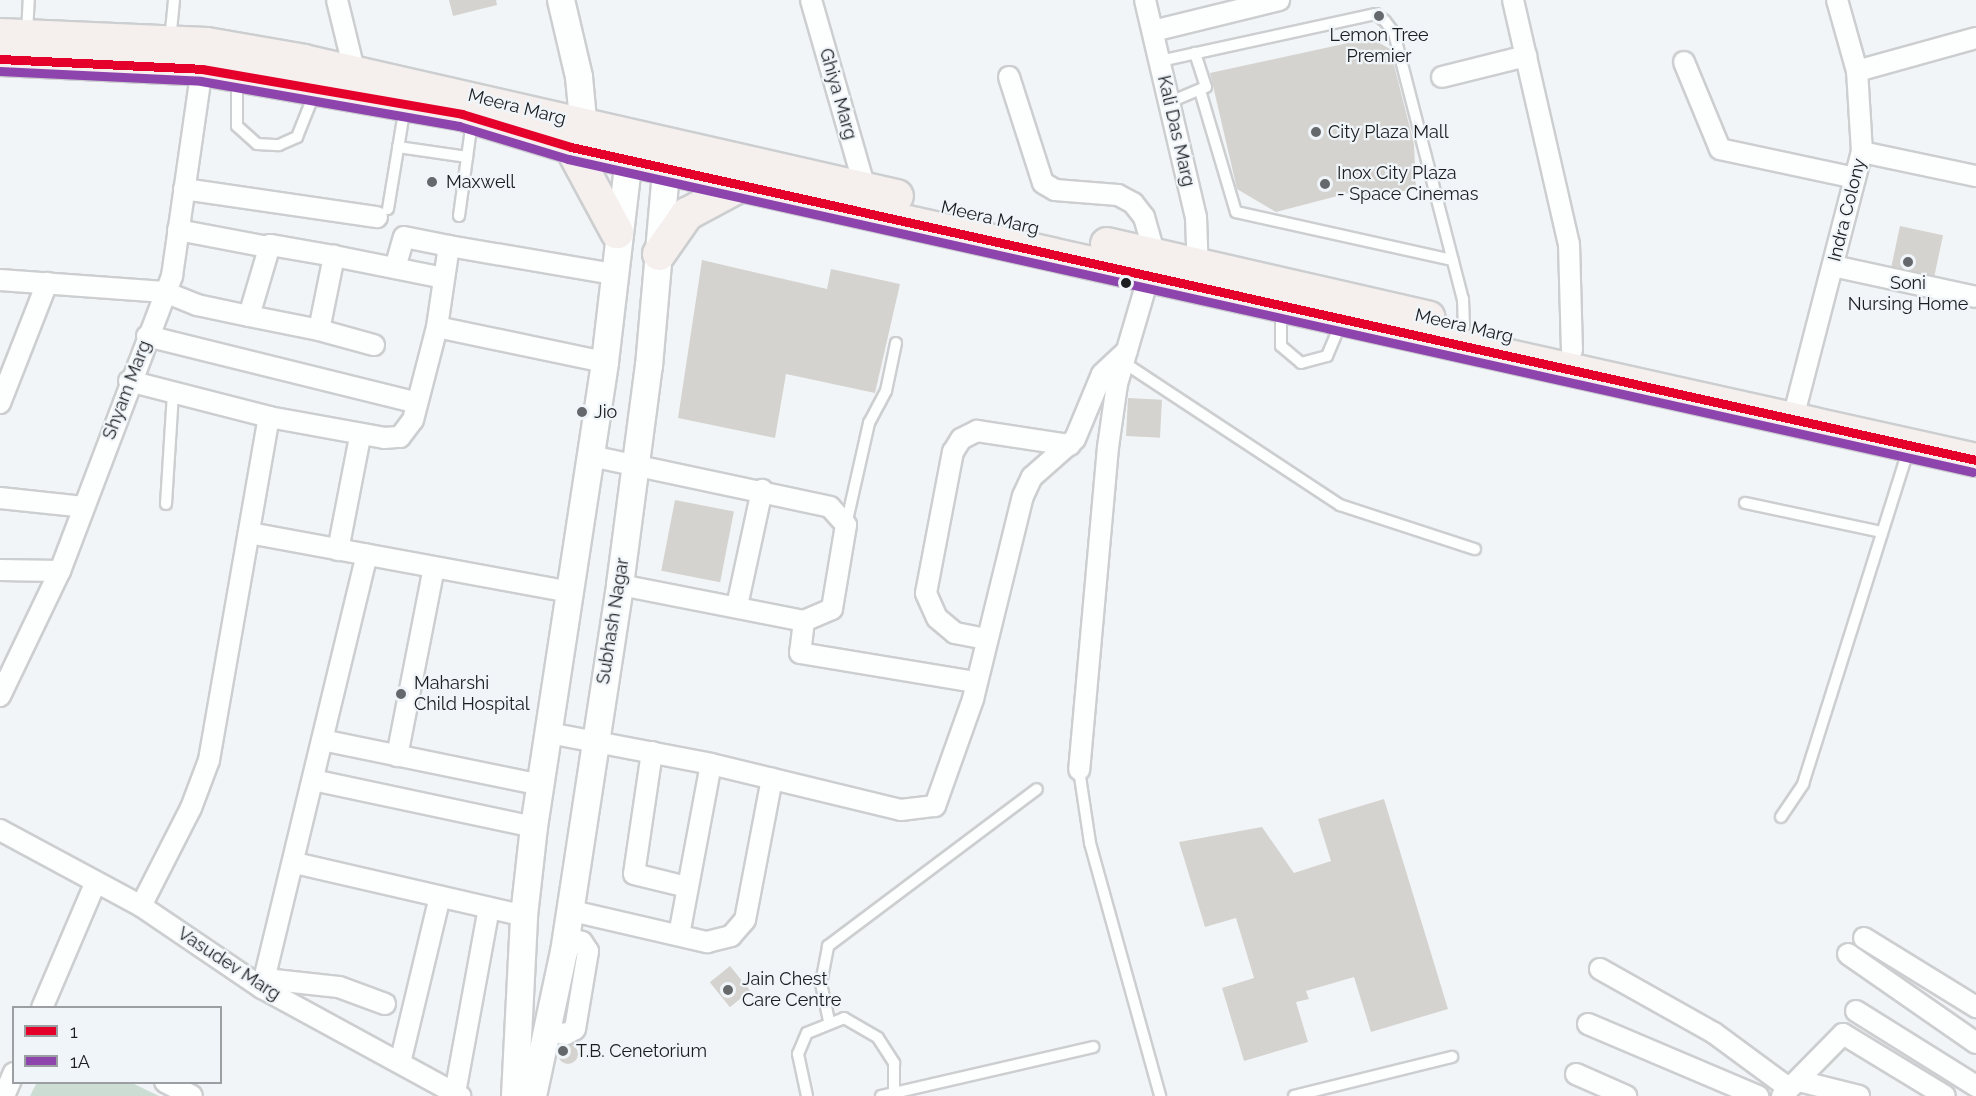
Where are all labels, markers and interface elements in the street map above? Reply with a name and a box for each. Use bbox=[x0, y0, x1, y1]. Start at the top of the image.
marker: Lemon Tree Premier bbox=[1372, 9, 1386, 23]
place label: Lemon Tree Premier bbox=[1329, 25, 1429, 68]
street label: Ghiya Marg bbox=[815, 46, 861, 142]
street label: Kali Das Marg bbox=[1153, 73, 1199, 189]
street label: Meera Marg bbox=[466, 84, 568, 130]
place label: City Plaza Mall bbox=[1328, 121, 1449, 143]
marker: City Plaza Mall bbox=[1309, 125, 1323, 139]
street label: Indra Colony bbox=[1824, 156, 1870, 264]
place label: Inox City Plaza - Space Cinemas bbox=[1337, 163, 1478, 206]
place label: Maxwell bbox=[446, 171, 515, 193]
marker: Maxwell bbox=[423, 173, 441, 191]
marker: Inox City Plaza - Space Cinemas bbox=[1318, 177, 1332, 191]
street label: Meera Marg bbox=[939, 196, 1041, 240]
marker: Soni Nursing Home bbox=[1899, 253, 1917, 271]
place label: Soni Nursing Home bbox=[1848, 273, 1968, 316]
unlabelled marker bbox=[1120, 277, 1132, 289]
street label: Meera Marg bbox=[1413, 304, 1515, 348]
street label: Shyam Marg bbox=[98, 337, 156, 443]
place label: Jio bbox=[594, 401, 617, 423]
marker: Jio bbox=[575, 405, 589, 419]
street label: Subhash Nagar bbox=[592, 556, 634, 686]
place label: Maharshi Child Hospital bbox=[414, 673, 530, 716]
marker: Maharshi Child Hospital bbox=[392, 685, 410, 703]
street label: Vasudev Marg bbox=[173, 923, 285, 1005]
place label: Jain Chest Care Centre bbox=[742, 969, 841, 1012]
marker: Jain Chest Care Centre bbox=[719, 981, 737, 999]
legend bbox=[12, 1006, 222, 1084]
text: 1 bbox=[70, 1021, 78, 1042]
place label: T.B. Cenetorium bbox=[576, 1040, 707, 1062]
marker: T.B. Cenetorium bbox=[554, 1042, 572, 1060]
text: 1A bbox=[70, 1051, 90, 1072]

